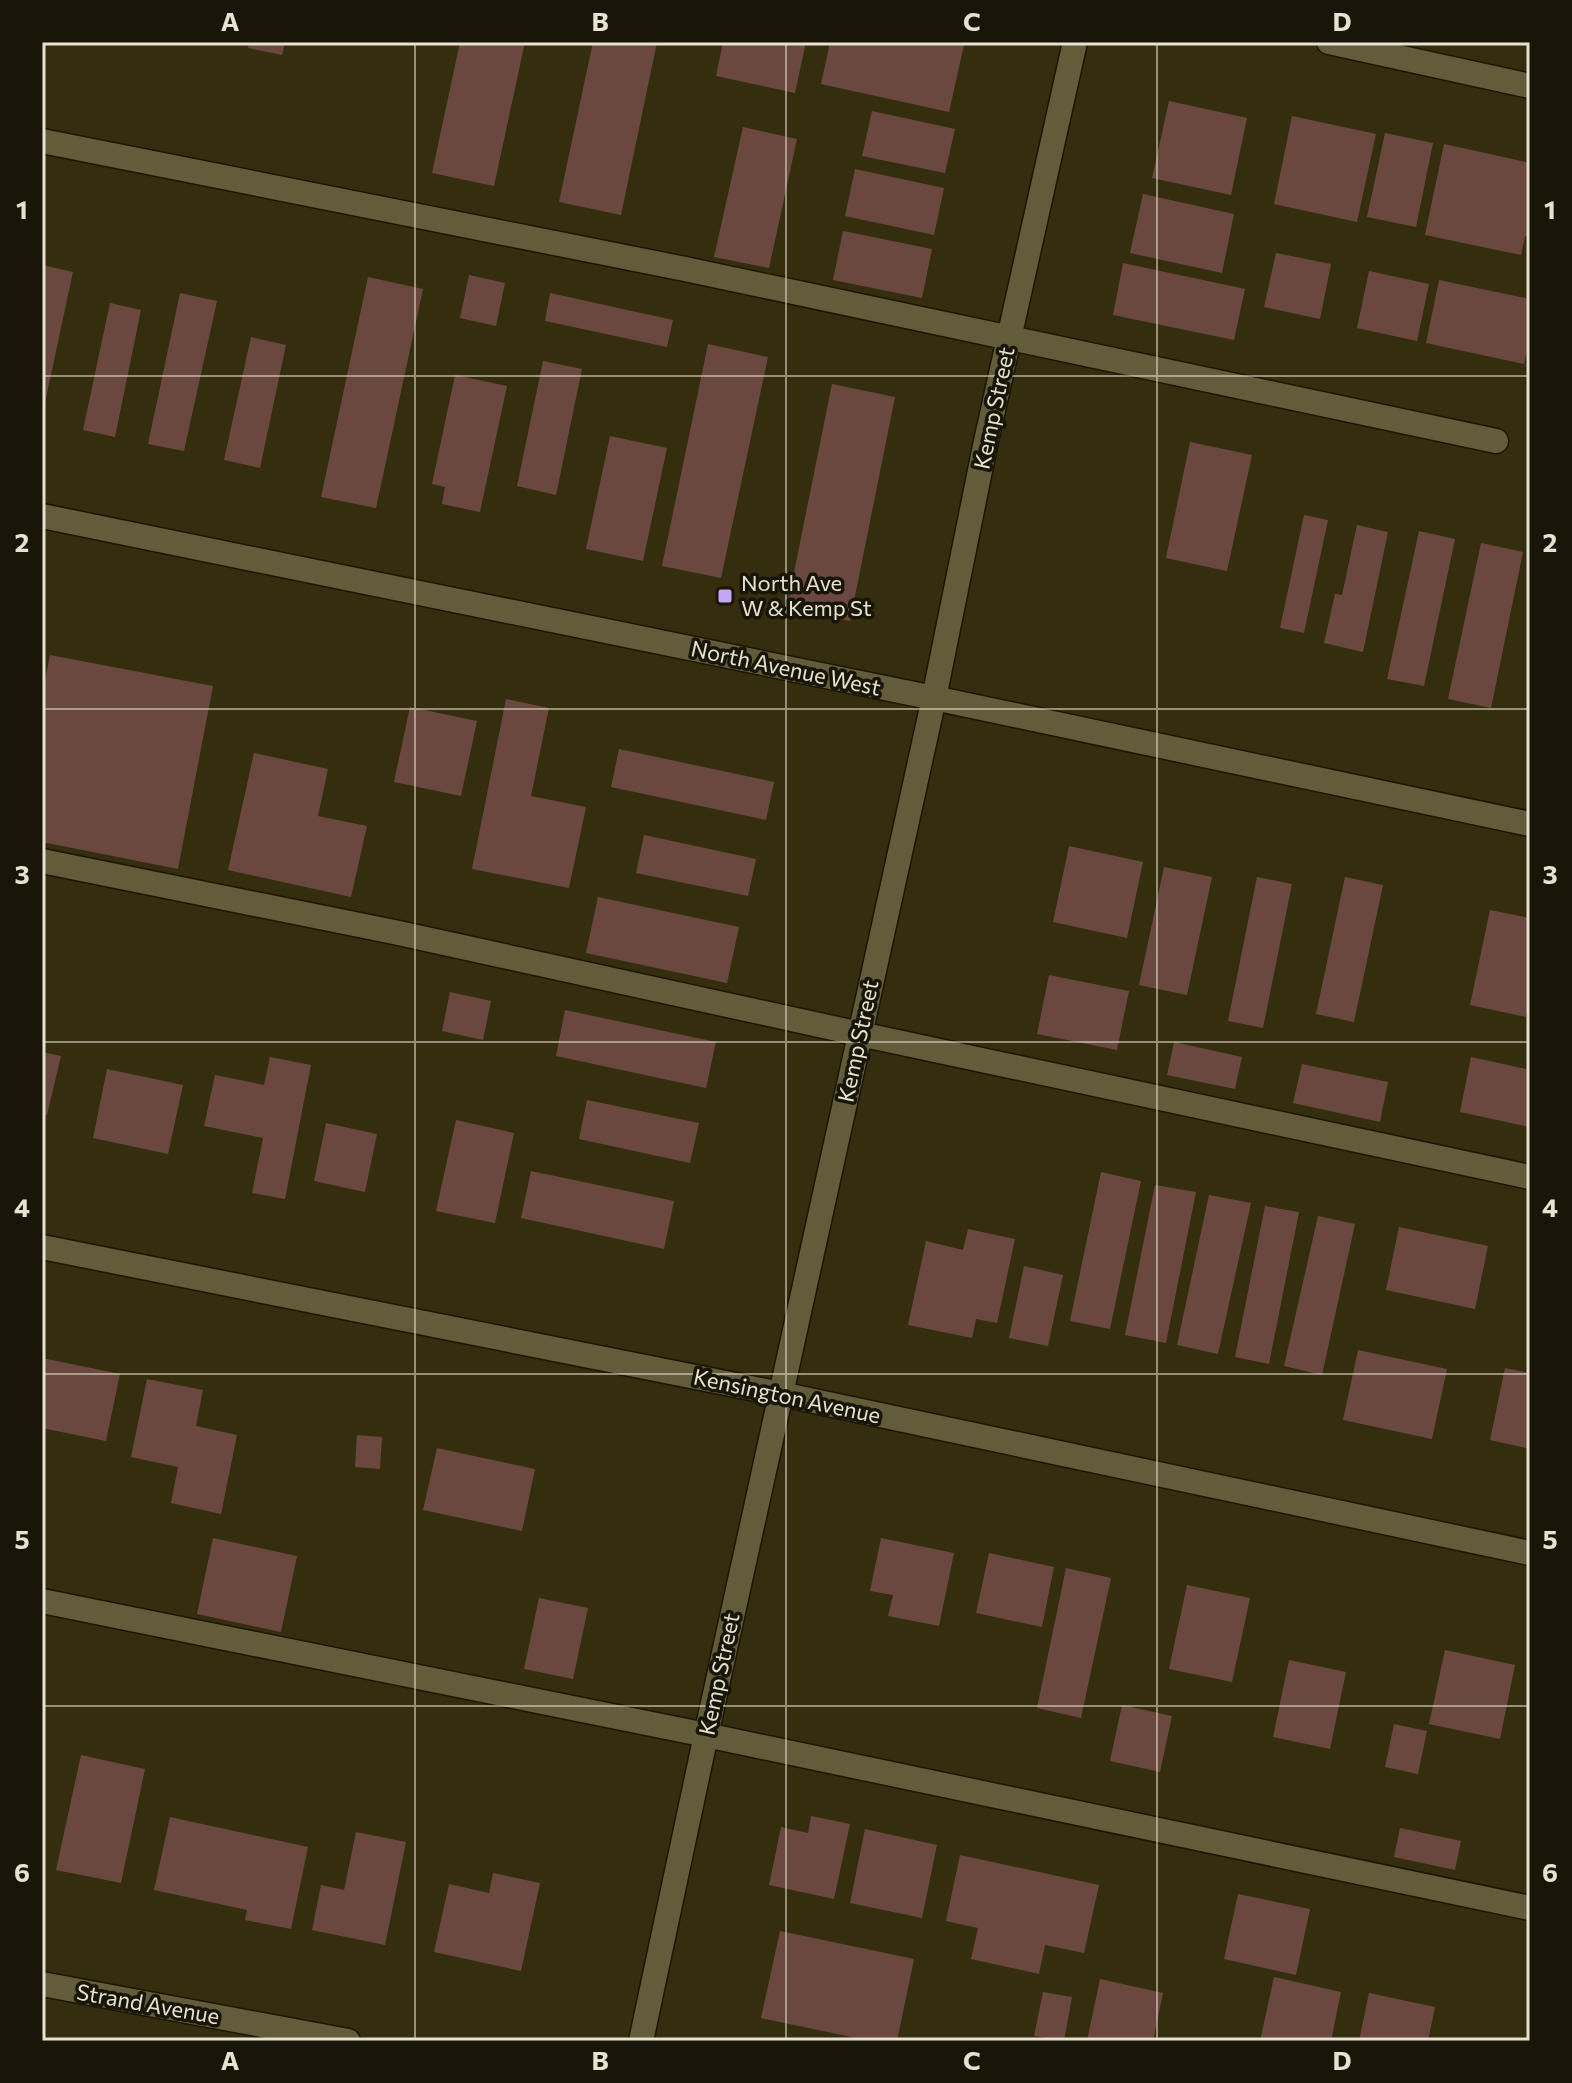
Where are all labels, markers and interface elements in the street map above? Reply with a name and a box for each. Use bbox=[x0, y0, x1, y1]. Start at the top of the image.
text: A bbox=[221, 5, 240, 36]
text: B bbox=[591, 5, 609, 36]
text: C bbox=[963, 5, 981, 36]
text: D bbox=[1332, 5, 1352, 36]
text: 1 bbox=[16, 193, 28, 224]
text: 1 bbox=[1544, 193, 1556, 224]
street label: Kemp Street bbox=[967, 344, 1020, 471]
text: 2 bbox=[15, 526, 29, 557]
text: 2 bbox=[1543, 526, 1557, 557]
place label: North Ave W & Kemp St bbox=[741, 569, 872, 621]
marker: North Ave W & Kemp St bbox=[716, 587, 734, 605]
street label: North Avenue West bbox=[689, 634, 883, 701]
text: 3 bbox=[14, 858, 30, 889]
text: 3 bbox=[1542, 858, 1558, 889]
street label: Kemp Street bbox=[831, 977, 884, 1104]
text: 4 bbox=[14, 1191, 30, 1222]
text: 4 bbox=[1542, 1191, 1558, 1222]
street label: Kensington Avenue bbox=[691, 1362, 883, 1429]
text: 5 bbox=[14, 1523, 30, 1554]
text: 5 bbox=[1542, 1523, 1558, 1554]
street label: Kemp Street bbox=[692, 1610, 745, 1737]
text: 6 bbox=[14, 1856, 30, 1887]
text: 6 bbox=[1542, 1856, 1558, 1887]
street label: Strand Avenue bbox=[75, 1978, 222, 2029]
text: A bbox=[221, 2044, 240, 2075]
text: B bbox=[591, 2044, 609, 2075]
text: C bbox=[963, 2044, 981, 2075]
text: D bbox=[1332, 2044, 1352, 2075]

